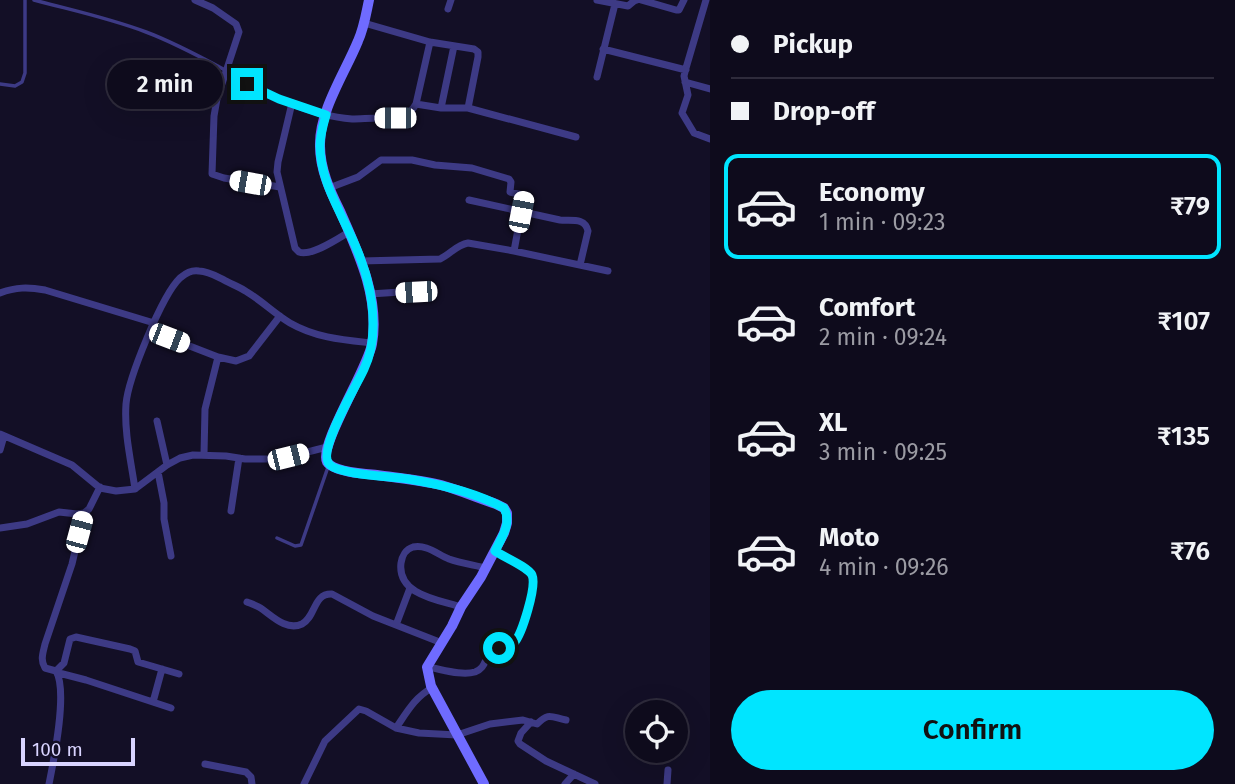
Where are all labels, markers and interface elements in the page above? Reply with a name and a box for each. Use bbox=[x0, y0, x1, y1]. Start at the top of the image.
text: Pickup bbox=[773, 29, 853, 60]
callout: 2 min bbox=[107, 60, 222, 108]
route end bbox=[231, 68, 263, 100]
text: 2 min bbox=[137, 70, 193, 98]
text: Drop-off bbox=[773, 96, 875, 127]
car bbox=[375, 108, 417, 129]
car bbox=[228, 169, 273, 197]
icon: car bbox=[735, 175, 798, 238]
text: Economy bbox=[819, 177, 925, 208]
car bbox=[507, 189, 536, 235]
text: ₹79 bbox=[1170, 191, 1210, 222]
text: 1 min · 09:23 bbox=[819, 208, 945, 236]
car bbox=[395, 280, 438, 304]
icon: car bbox=[735, 290, 798, 353]
text: Comfort bbox=[819, 292, 915, 323]
text: ₹107 bbox=[1158, 306, 1210, 337]
car bbox=[146, 321, 193, 355]
text: 2 min · 09:24 bbox=[819, 323, 947, 351]
icon: car bbox=[735, 405, 798, 468]
text: XL bbox=[819, 407, 847, 438]
text: ₹135 bbox=[1157, 421, 1210, 452]
text: 3 min · 09:25 bbox=[819, 438, 947, 466]
car bbox=[266, 442, 311, 472]
car bbox=[64, 509, 95, 555]
icon: car bbox=[735, 520, 798, 583]
text: Moto bbox=[819, 522, 879, 553]
text: ₹76 bbox=[1170, 536, 1210, 567]
text: 4 min · 09:26 bbox=[819, 553, 949, 581]
route start bbox=[483, 632, 515, 664]
button: Confirm bbox=[731, 690, 1214, 770]
map controls bbox=[625, 700, 688, 763]
button: locate bbox=[625, 700, 688, 763]
scale bar bbox=[21, 735, 135, 767]
text: 100 m bbox=[32, 738, 83, 761]

